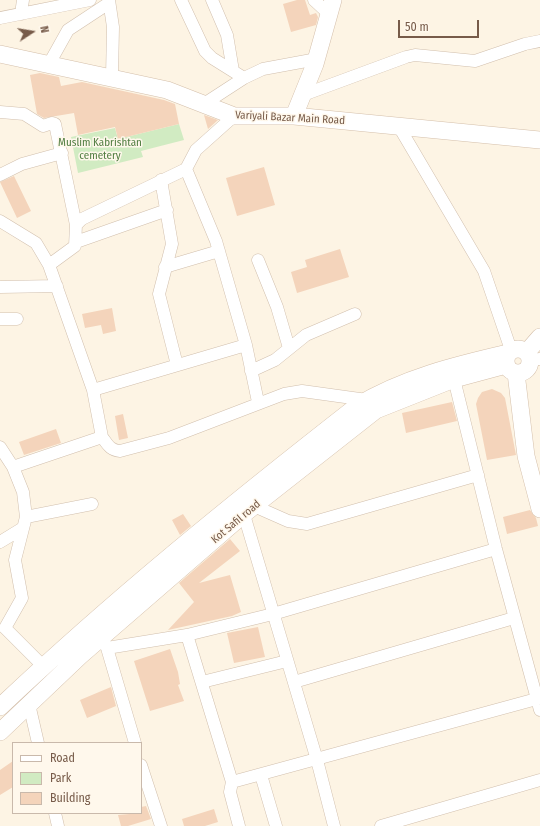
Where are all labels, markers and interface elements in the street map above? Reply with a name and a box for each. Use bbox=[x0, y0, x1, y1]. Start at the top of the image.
north arrow bbox=[12, 12, 52, 52]
scale bar bbox=[400, 12, 481, 38]
text: 50 m bbox=[405, 20, 429, 34]
text: N bbox=[37, 25, 51, 34]
street label: Variyali Bazar Main Road bbox=[235, 109, 345, 127]
park label: Muslim Kabrishtan cemetery bbox=[58, 136, 142, 162]
street label: Kot Safil road bbox=[209, 498, 263, 546]
legend bbox=[12, 742, 142, 814]
text: Road bbox=[50, 751, 75, 765]
text: Park bbox=[50, 771, 71, 785]
text: Building bbox=[50, 791, 90, 805]

